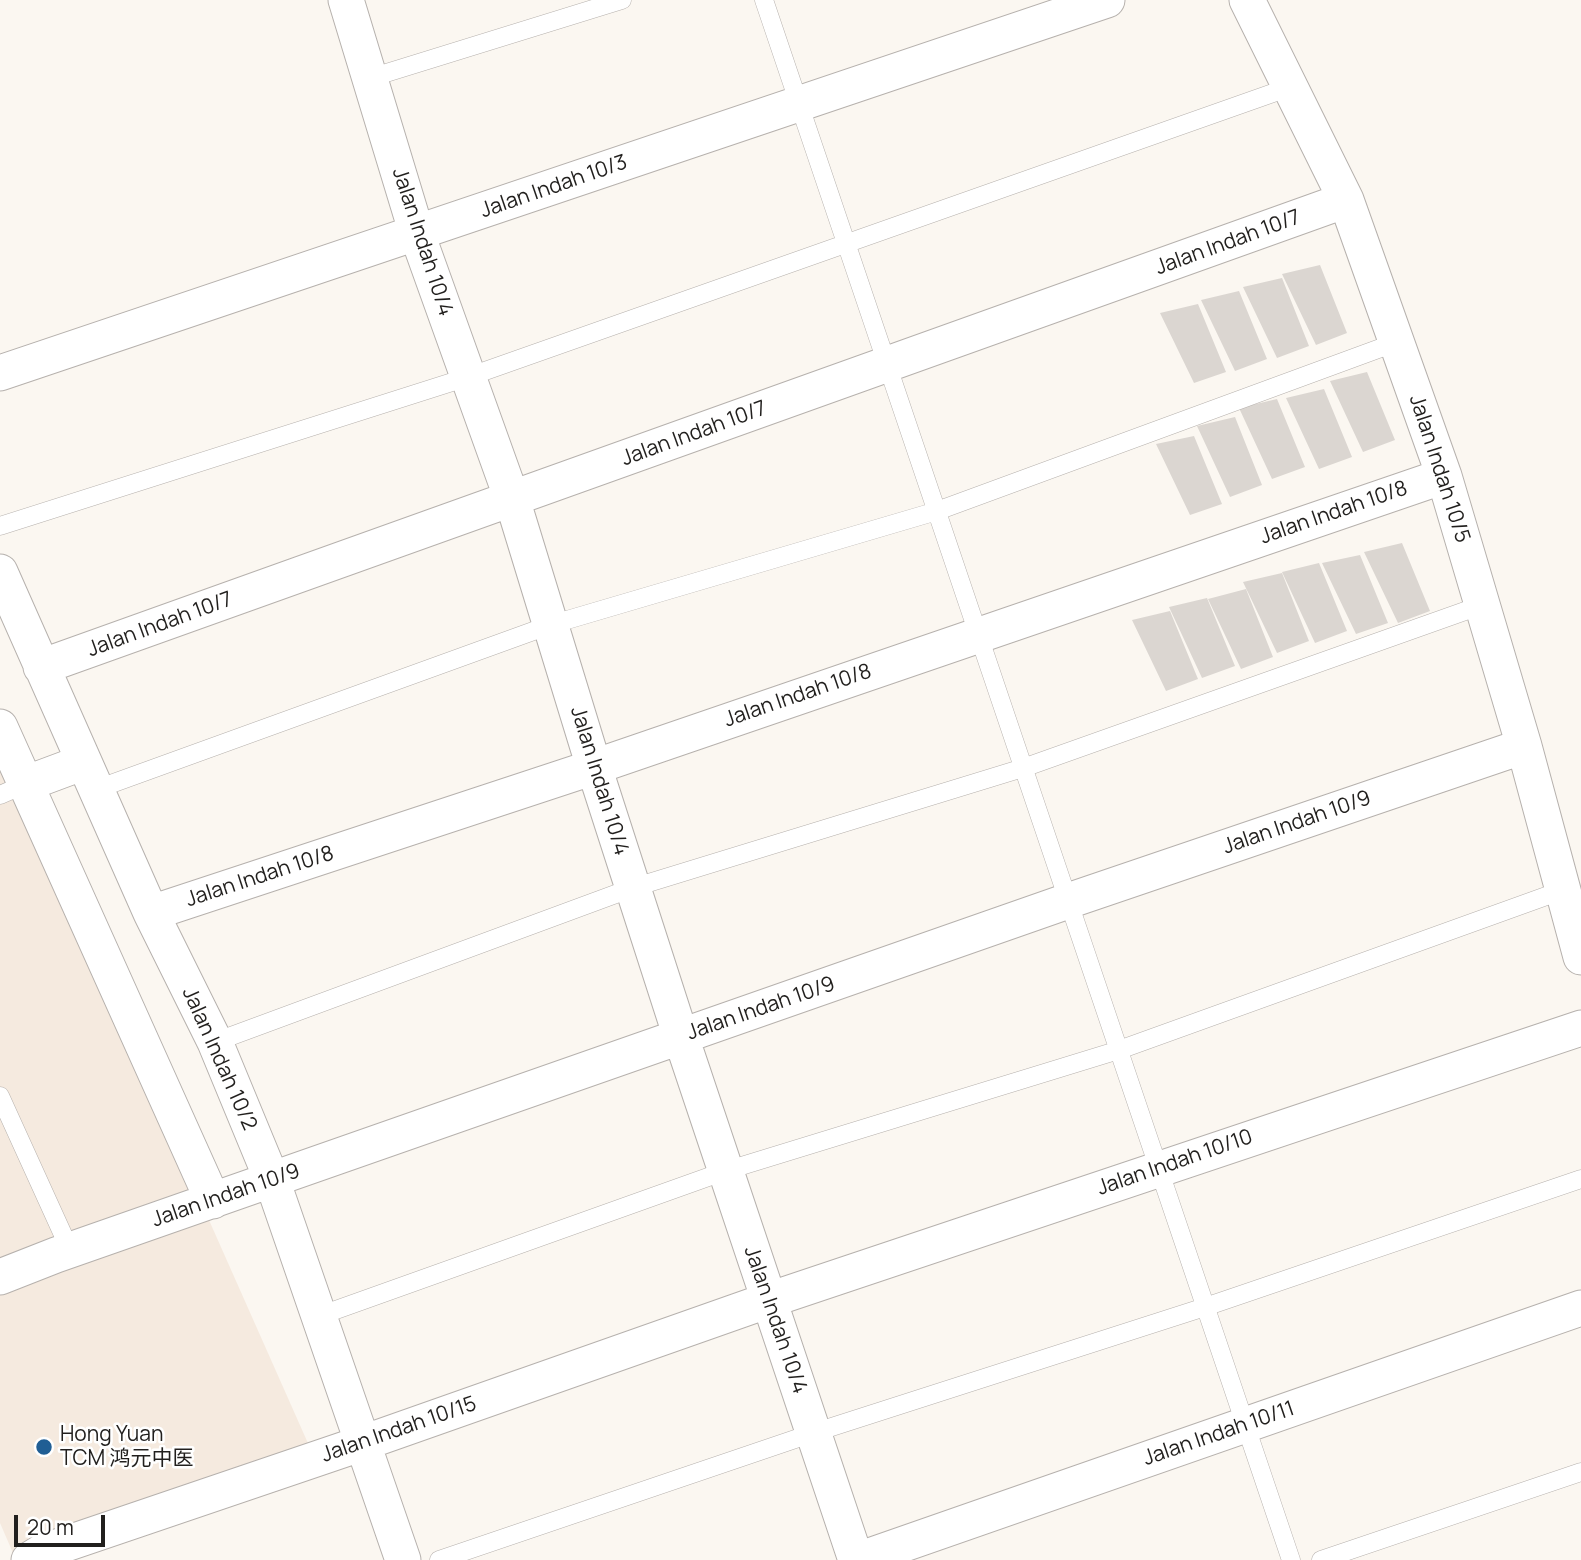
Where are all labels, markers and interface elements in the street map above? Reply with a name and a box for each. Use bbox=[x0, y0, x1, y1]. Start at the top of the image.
street label: Jalan Indah 10/3 bbox=[477, 150, 631, 224]
street label: Jalan Indah 10/4 bbox=[386, 165, 458, 319]
street label: Jalan Indah 10/7 bbox=[1152, 205, 1304, 281]
street label: Jalan Indah 10/5 bbox=[1403, 392, 1475, 546]
street label: Jalan Indah 10/7 bbox=[618, 396, 770, 472]
street label: Jalan Indah 10/8 bbox=[1257, 476, 1411, 550]
street label: Jalan Indah 10/7 bbox=[84, 587, 236, 663]
street label: Jalan Indah 10/8 bbox=[721, 659, 875, 733]
street label: Jalan Indah 10/4 bbox=[564, 704, 634, 858]
street label: Jalan Indah 10/9 bbox=[1220, 786, 1374, 860]
street label: Jalan Indah 10/8 bbox=[183, 841, 337, 913]
street label: Jalan Indah 10/9 bbox=[684, 972, 838, 1046]
street label: Jalan Indah 10/2 bbox=[176, 984, 262, 1134]
street label: Jalan Indah 10/10 bbox=[1094, 1125, 1256, 1201]
street label: Jalan Indah 10/9 bbox=[149, 1159, 303, 1233]
street label: Jalan Indah 10/4 bbox=[738, 1243, 812, 1397]
street label: Jalan Indah 10/15 bbox=[318, 1392, 480, 1468]
street label: Jalan Indah 10/11 bbox=[1140, 1396, 1298, 1472]
place label: Hong Yuan TCM 鸿元中医 bbox=[60, 1422, 193, 1472]
marker: Hong Yuan TCM 鸿元中医 bbox=[34, 1437, 54, 1457]
scale bar bbox=[18, 1500, 108, 1544]
text: 20 m bbox=[27, 1513, 74, 1541]

